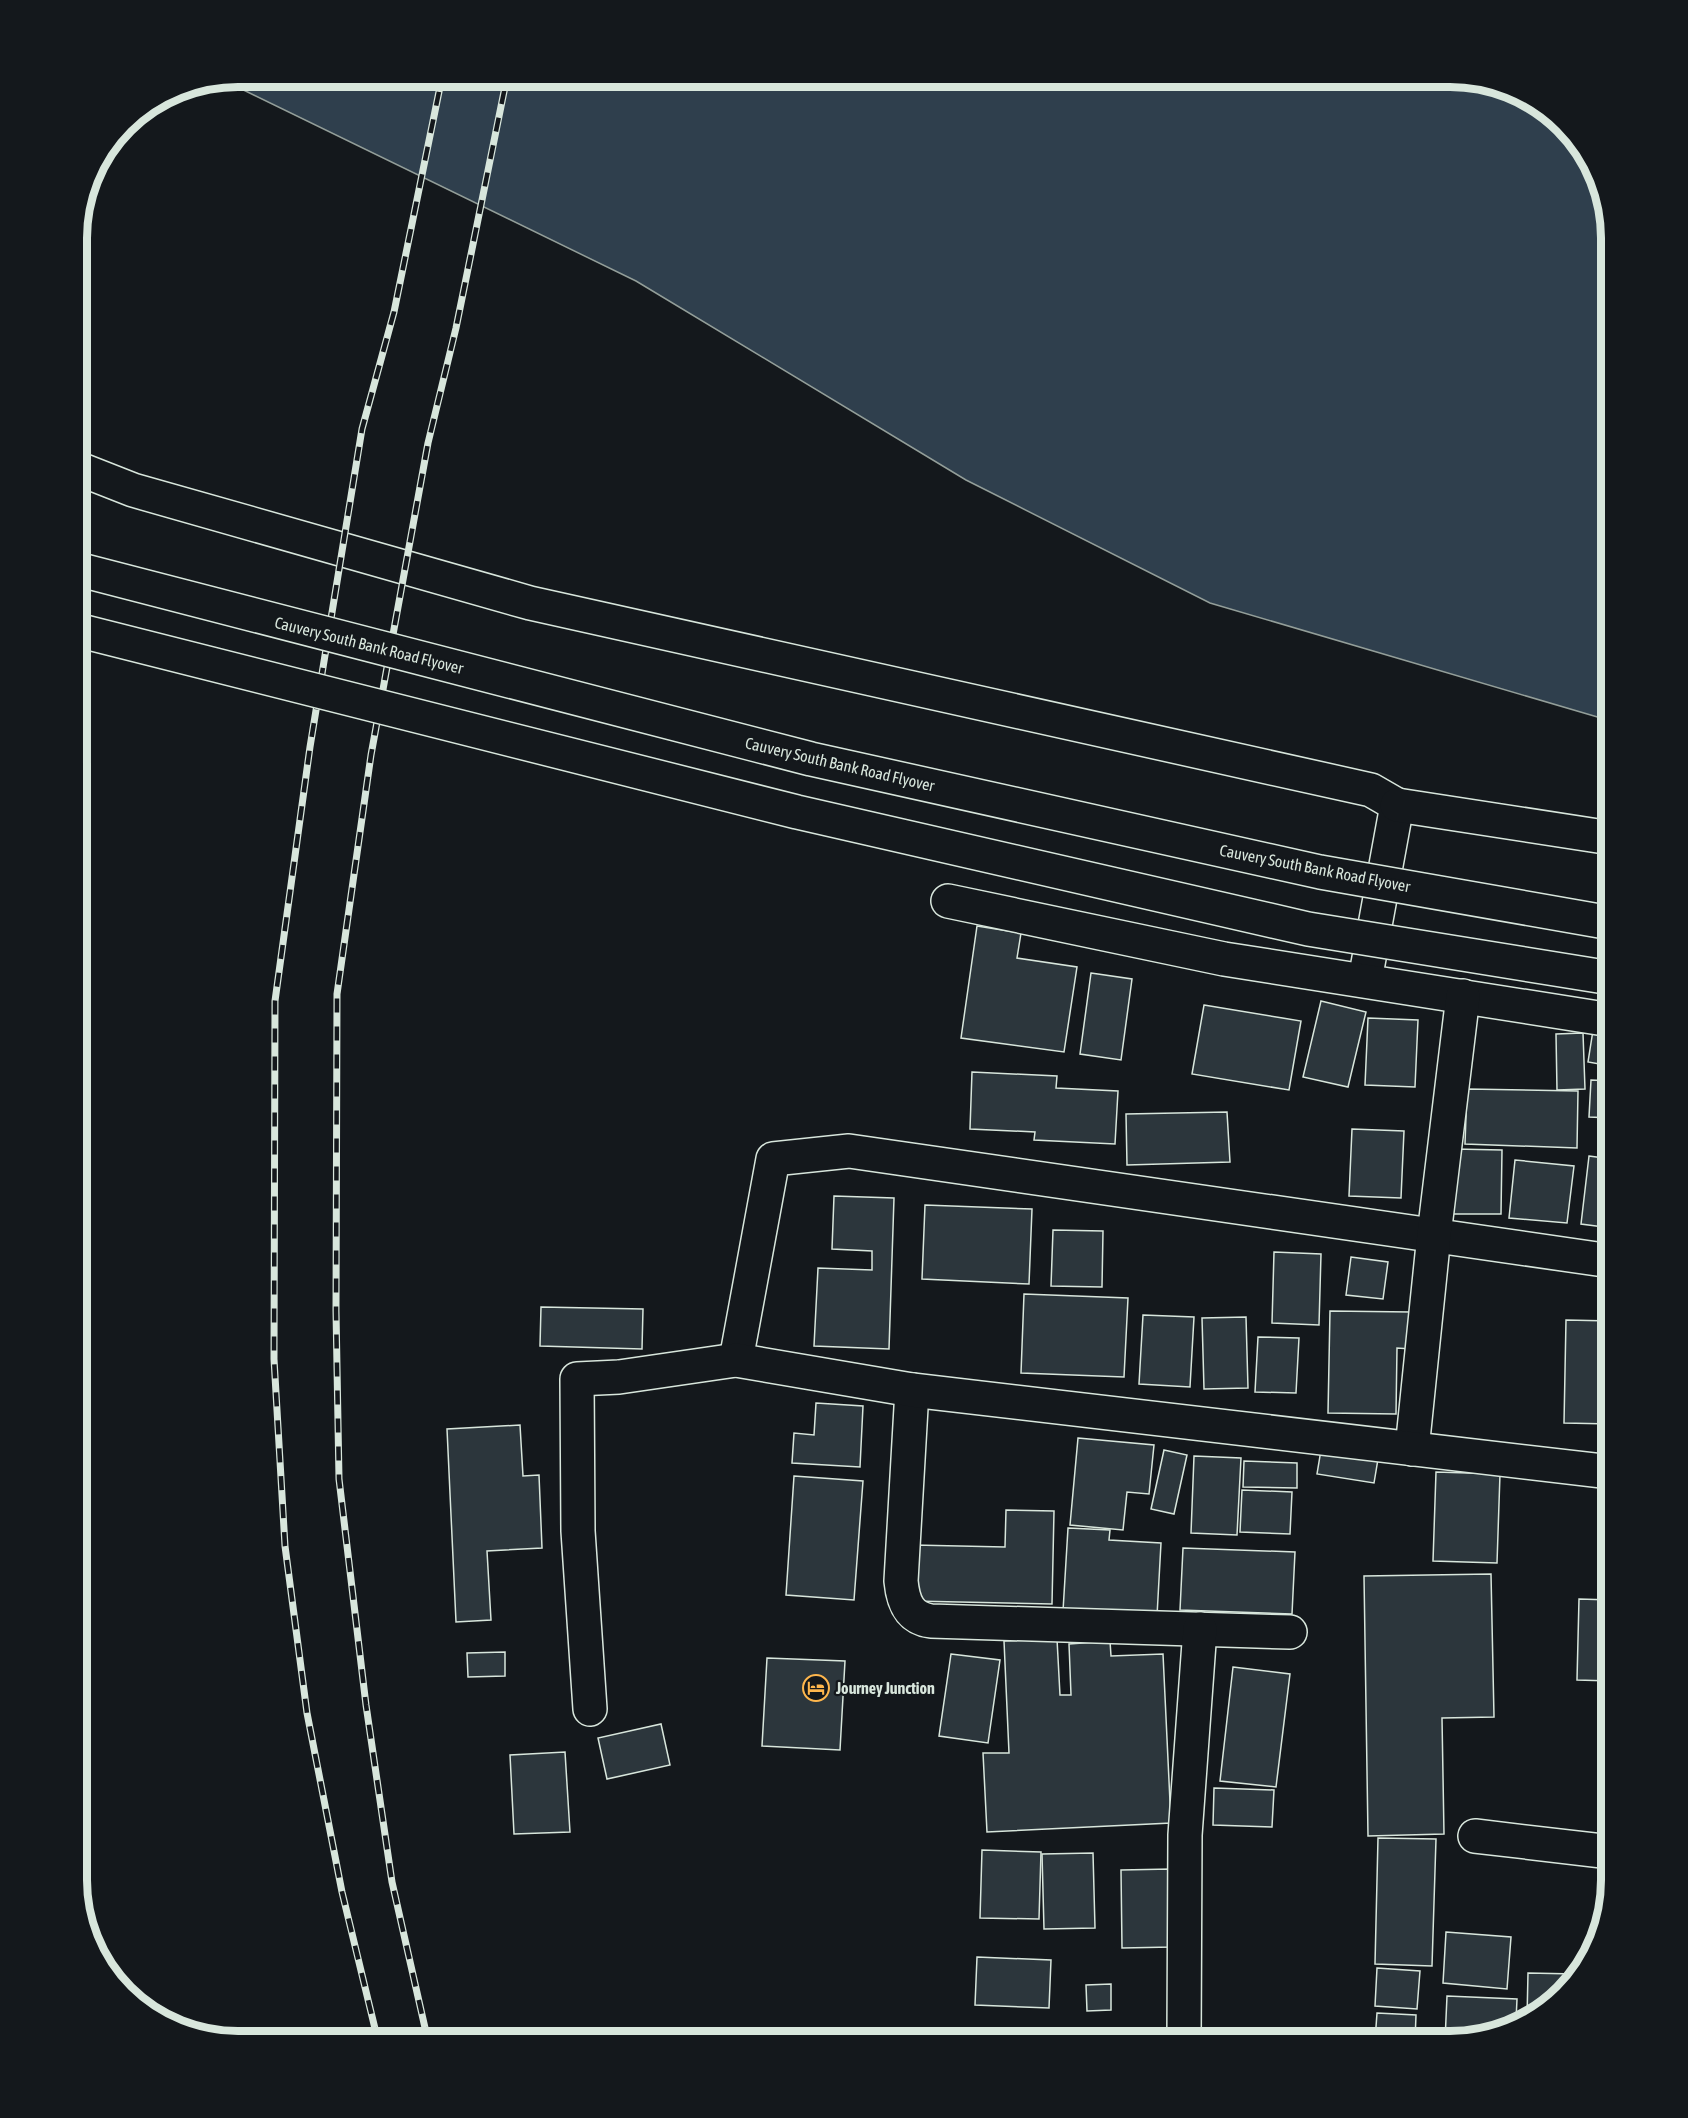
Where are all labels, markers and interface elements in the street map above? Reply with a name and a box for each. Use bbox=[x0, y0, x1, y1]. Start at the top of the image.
street label: Cauvery South Bank Road Flyover bbox=[273, 613, 465, 678]
street label: Cauvery South Bank Road Flyover bbox=[743, 733, 937, 796]
street label: Cauvery South Bank Road Flyover bbox=[1218, 841, 1412, 896]
hotel icon: Journey Junction bbox=[801, 1673, 831, 1703]
place label: Journey Junction bbox=[835, 1679, 935, 1697]

